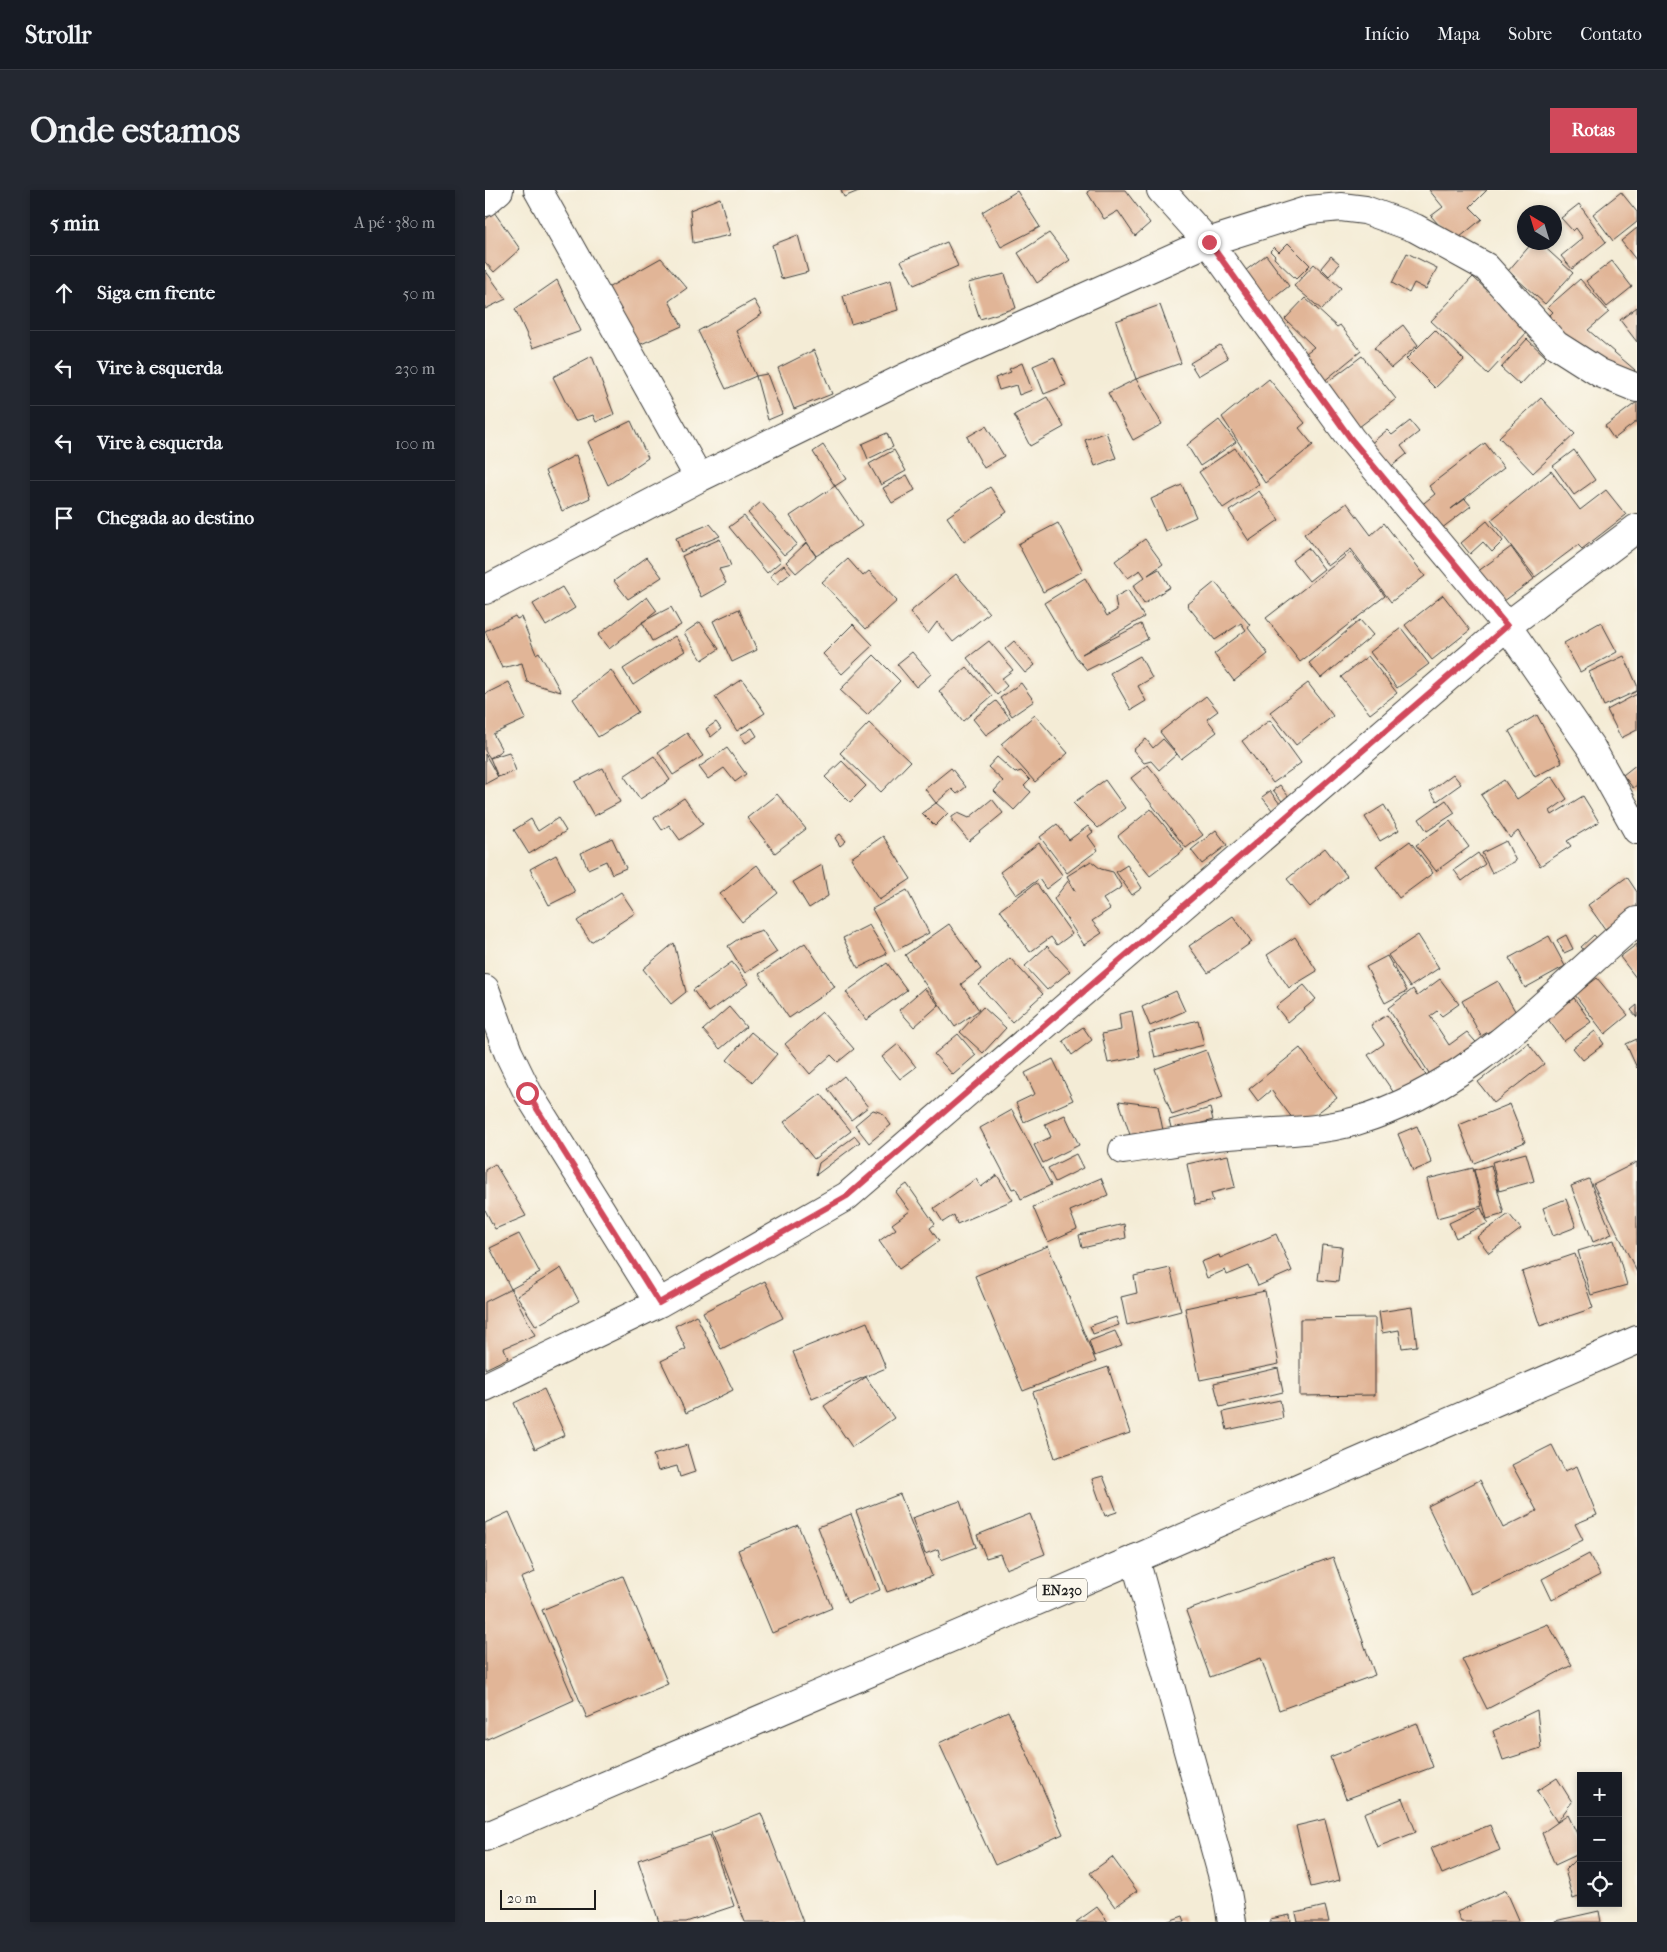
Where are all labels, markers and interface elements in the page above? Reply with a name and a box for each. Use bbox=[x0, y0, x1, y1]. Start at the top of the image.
text: Strollr bbox=[25, 21, 92, 49]
text: Início bbox=[1364, 24, 1409, 45]
text: Mapa bbox=[1437, 24, 1480, 45]
text: Sobre bbox=[1508, 24, 1552, 45]
text: Contato bbox=[1580, 24, 1642, 45]
button: Rotas bbox=[1550, 108, 1637, 153]
text: Onde estamos bbox=[30, 110, 240, 151]
north arrow bbox=[1517, 205, 1562, 250]
text: 5 min bbox=[50, 211, 99, 235]
text: A pé · 380 m bbox=[354, 213, 435, 232]
route end bbox=[1198, 231, 1221, 254]
icon: ahead bbox=[50, 279, 78, 307]
text: Siga em frente bbox=[97, 282, 215, 304]
text: 50 m bbox=[403, 284, 435, 303]
icon: left bbox=[50, 354, 78, 382]
text: Vire à esquerda bbox=[97, 357, 223, 379]
text: 230 m bbox=[395, 359, 435, 378]
icon: left bbox=[50, 429, 78, 457]
text: Vire à esquerda bbox=[97, 432, 223, 454]
text: 100 m bbox=[395, 434, 435, 453]
icon: arrive bbox=[50, 504, 78, 532]
text: Chegada ao destino bbox=[97, 507, 254, 529]
route start bbox=[516, 1082, 539, 1105]
road number: EN230 bbox=[1037, 1578, 1087, 1602]
map controls bbox=[1577, 1772, 1622, 1907]
button: + bbox=[1577, 1772, 1622, 1817]
button: − bbox=[1577, 1817, 1622, 1862]
button: locate bbox=[1577, 1862, 1622, 1907]
scale bar bbox=[500, 1887, 596, 1910]
text: 20 m bbox=[507, 1890, 537, 1907]

